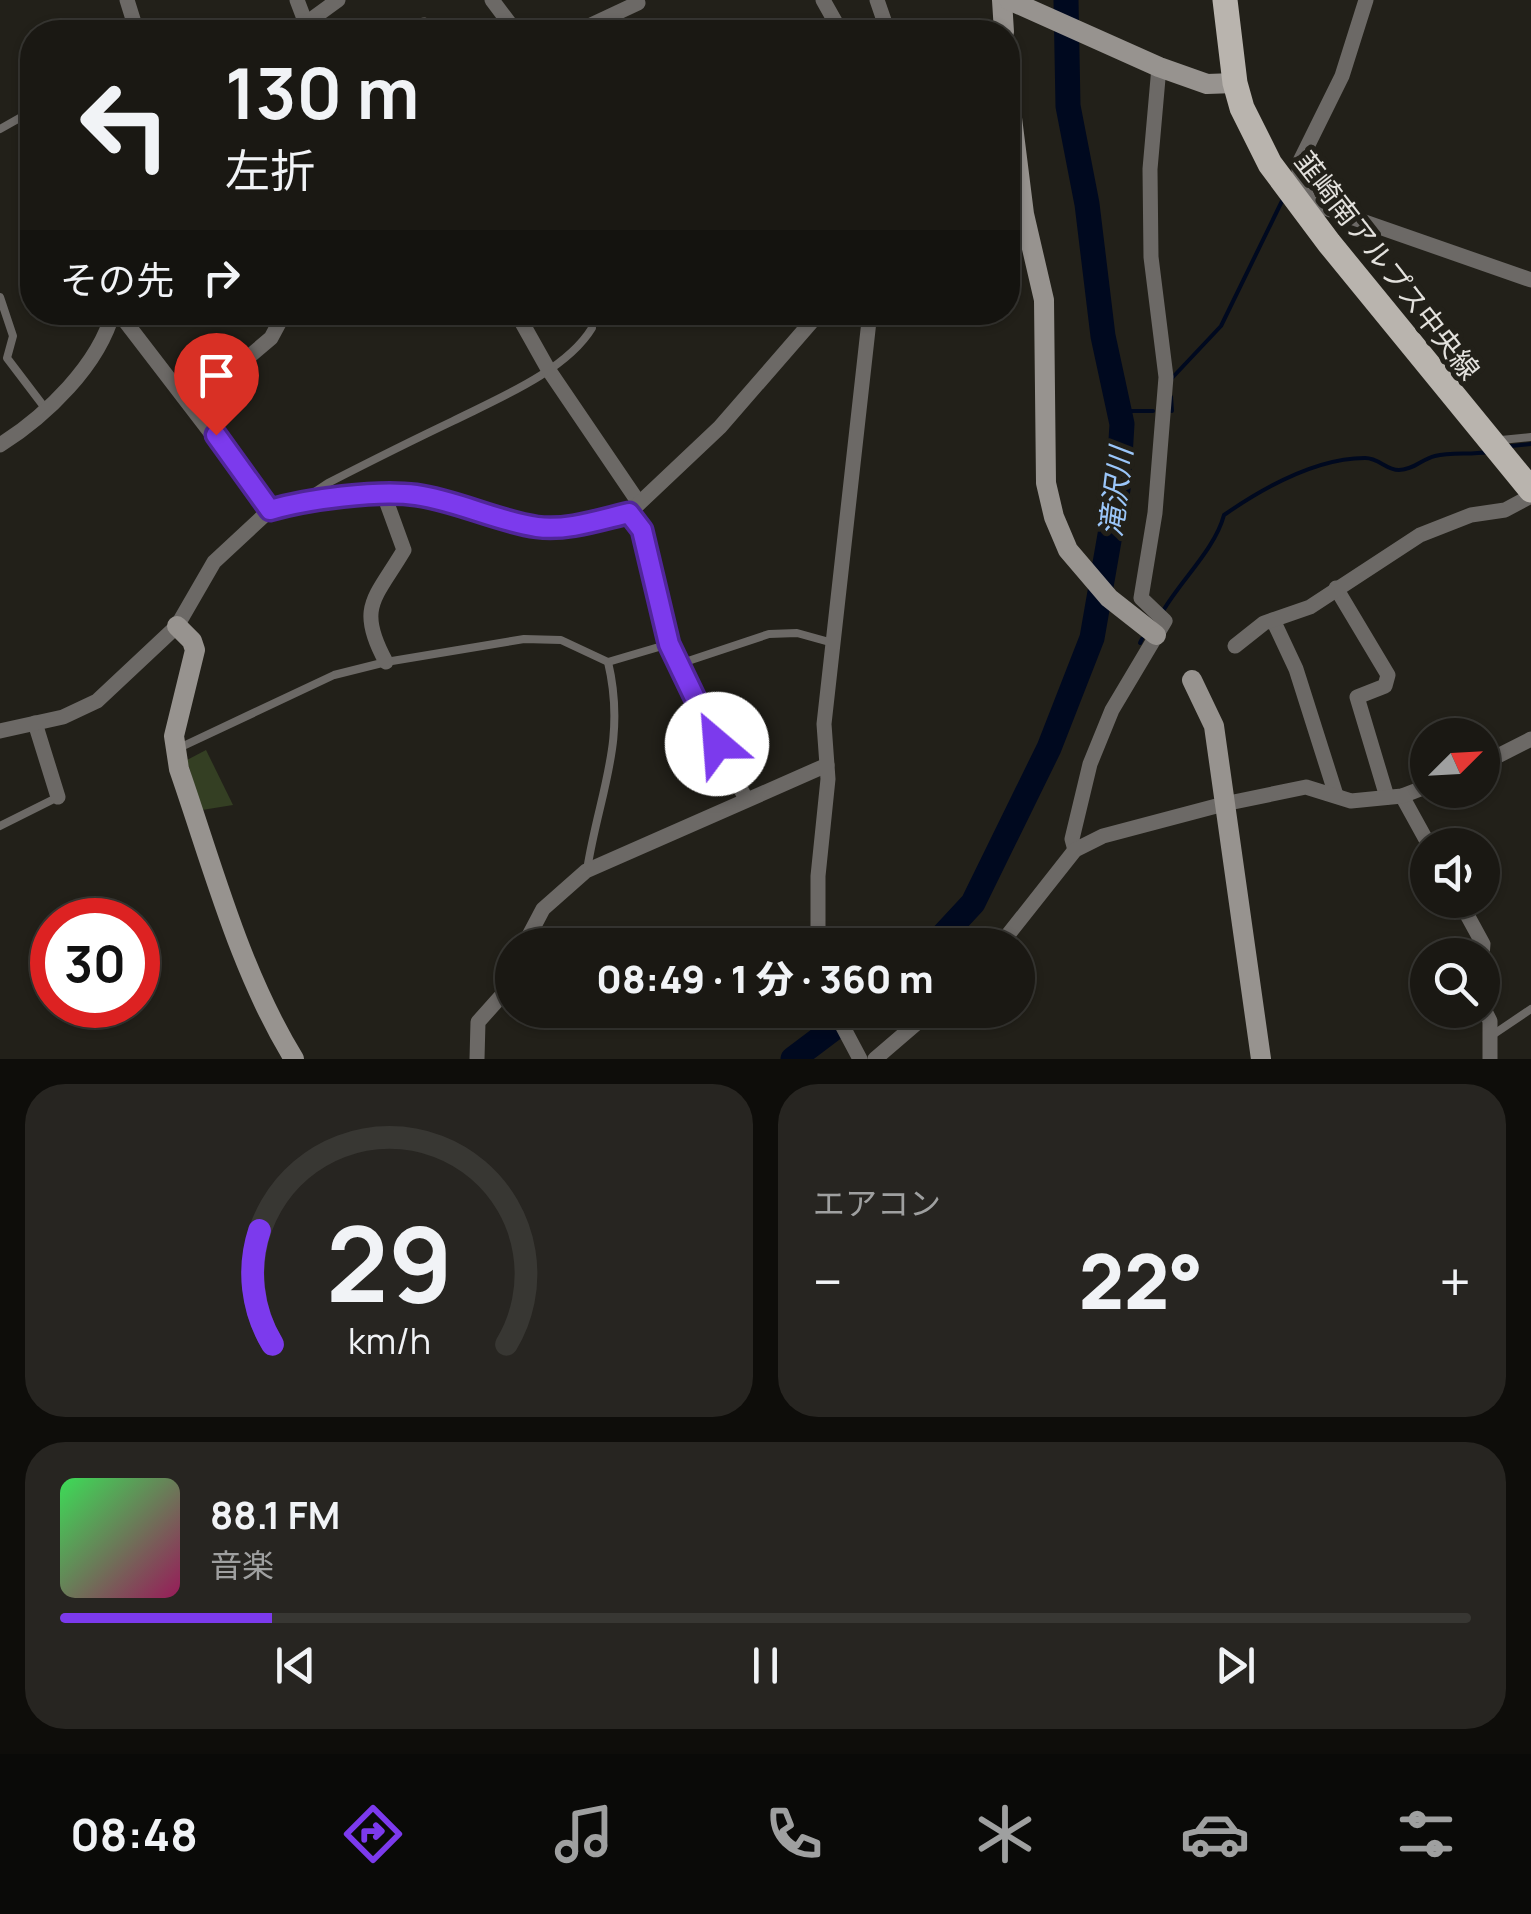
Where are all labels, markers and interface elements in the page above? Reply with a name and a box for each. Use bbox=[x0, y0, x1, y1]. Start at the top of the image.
text: 130 m bbox=[225, 44, 419, 140]
icon: left bbox=[60, 60, 190, 190]
text: 左折 bbox=[225, 139, 315, 201]
street label: 韮崎南アルプス中央線 bbox=[1287, 143, 1489, 387]
icon: right bbox=[194, 250, 249, 305]
text: その先 bbox=[60, 253, 174, 305]
pin bbox=[174, 333, 259, 436]
icon: arrive bbox=[189, 348, 244, 403]
water label: 滝沢川 bbox=[1089, 442, 1141, 539]
position arrow bbox=[665, 692, 769, 796]
north arrow bbox=[1410, 718, 1500, 808]
map controls bbox=[1410, 718, 1500, 1028]
button: sound bbox=[1410, 828, 1500, 918]
speed limit sign: 30 bbox=[30, 898, 160, 1028]
button: search bbox=[1410, 938, 1500, 1028]
text: 08:49 · 1 分 · 360 m bbox=[596, 952, 934, 1004]
text: エアコン bbox=[813, 1181, 941, 1225]
text: 29 bbox=[326, 1191, 452, 1333]
text: 22° bbox=[1079, 1229, 1203, 1332]
text: − bbox=[813, 1243, 843, 1319]
text: + bbox=[1439, 1243, 1471, 1319]
text: km/h bbox=[347, 1316, 431, 1365]
text: 88.1 FM bbox=[210, 1488, 340, 1540]
text: 音楽 bbox=[210, 1543, 274, 1587]
icon: previous bbox=[268, 1638, 323, 1693]
icon: pause bbox=[738, 1638, 793, 1693]
icon: next bbox=[1208, 1638, 1263, 1693]
icon: directions bbox=[338, 1799, 408, 1869]
icon: music bbox=[549, 1799, 619, 1869]
icon: phone bbox=[759, 1799, 829, 1869]
icon: climate bbox=[970, 1799, 1040, 1869]
icon: car bbox=[1180, 1799, 1250, 1869]
icon: filters bbox=[1391, 1799, 1461, 1869]
text: 08:48 bbox=[70, 1803, 198, 1865]

